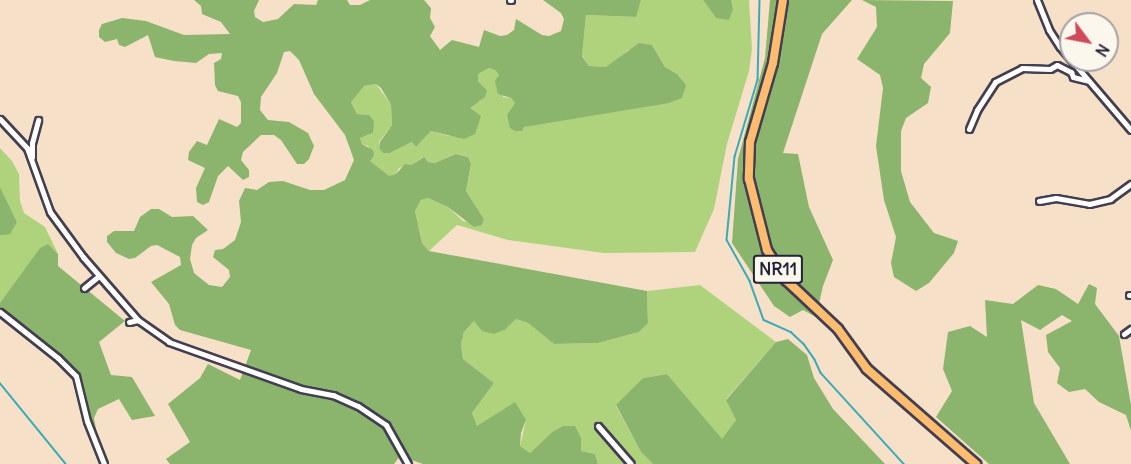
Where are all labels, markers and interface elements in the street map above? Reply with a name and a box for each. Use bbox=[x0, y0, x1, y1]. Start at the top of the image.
north arrow bbox=[1059, 12, 1119, 72]
text: N bbox=[1091, 40, 1114, 60]
road number: NR11 bbox=[752, 254, 804, 284]

